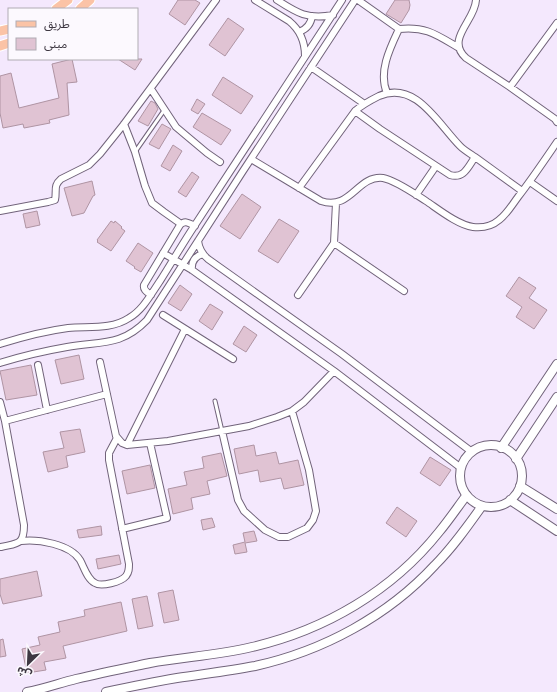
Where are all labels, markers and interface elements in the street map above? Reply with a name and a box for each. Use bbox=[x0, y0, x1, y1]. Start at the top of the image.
legend bbox=[8, 8, 138, 60]
text: طريق bbox=[44, 14, 70, 32]
text: مبنى bbox=[44, 34, 67, 52]
north arrow bbox=[8, 644, 48, 684]
text: ش bbox=[13, 664, 34, 684]

